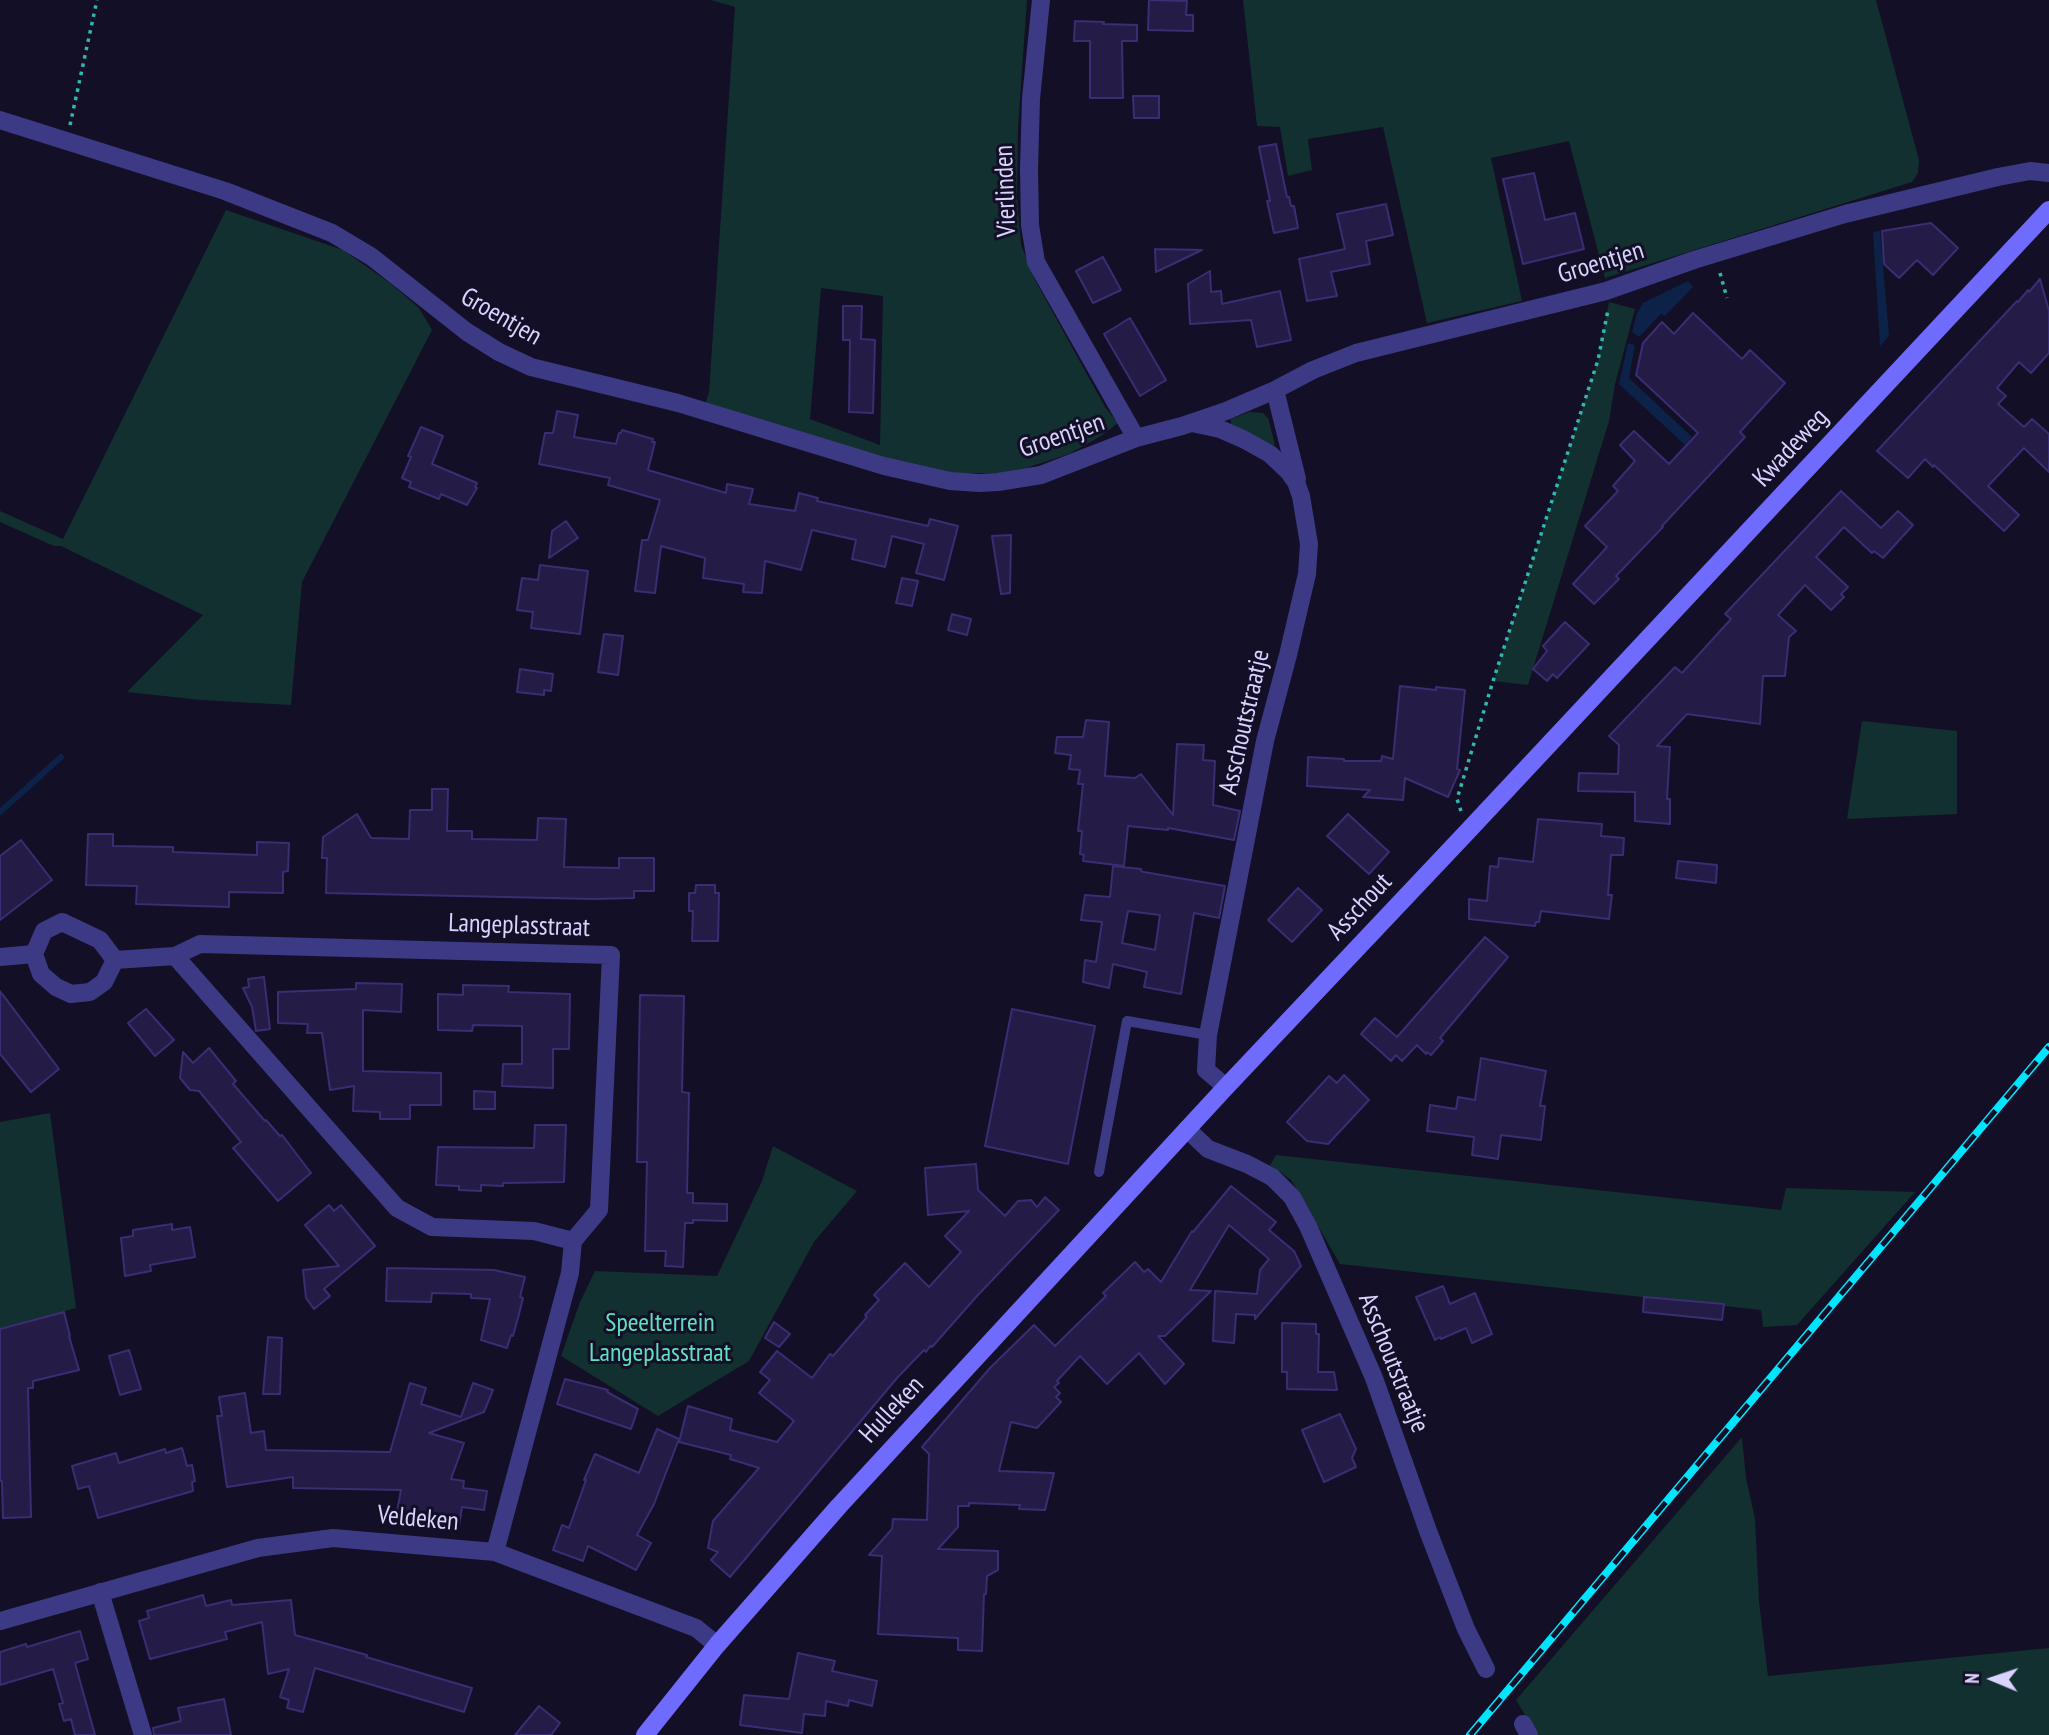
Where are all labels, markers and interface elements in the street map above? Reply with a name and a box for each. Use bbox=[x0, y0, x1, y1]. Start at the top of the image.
street label: Vierlinden bbox=[989, 144, 1023, 238]
street label: Groentjen bbox=[1554, 235, 1648, 291]
street label: Groentjen bbox=[455, 281, 547, 353]
street label: Kwadeweg bbox=[1747, 402, 1835, 494]
street label: Groentjen bbox=[1015, 407, 1109, 465]
street label: Asschoutstraatje bbox=[1213, 647, 1277, 797]
street label: Asschout bbox=[1321, 867, 1399, 947]
street label: Langeplasstraat bbox=[448, 908, 590, 944]
street label: Asschoutstraatje bbox=[1351, 1289, 1435, 1437]
park label: Speelterrein Langeplasstraat bbox=[589, 1308, 731, 1370]
street label: Hulleken bbox=[853, 1370, 931, 1450]
street label: Veldeken bbox=[376, 1500, 460, 1538]
north arrow bbox=[1958, 1644, 2028, 1714]
text: N bbox=[1960, 1673, 1984, 1684]

